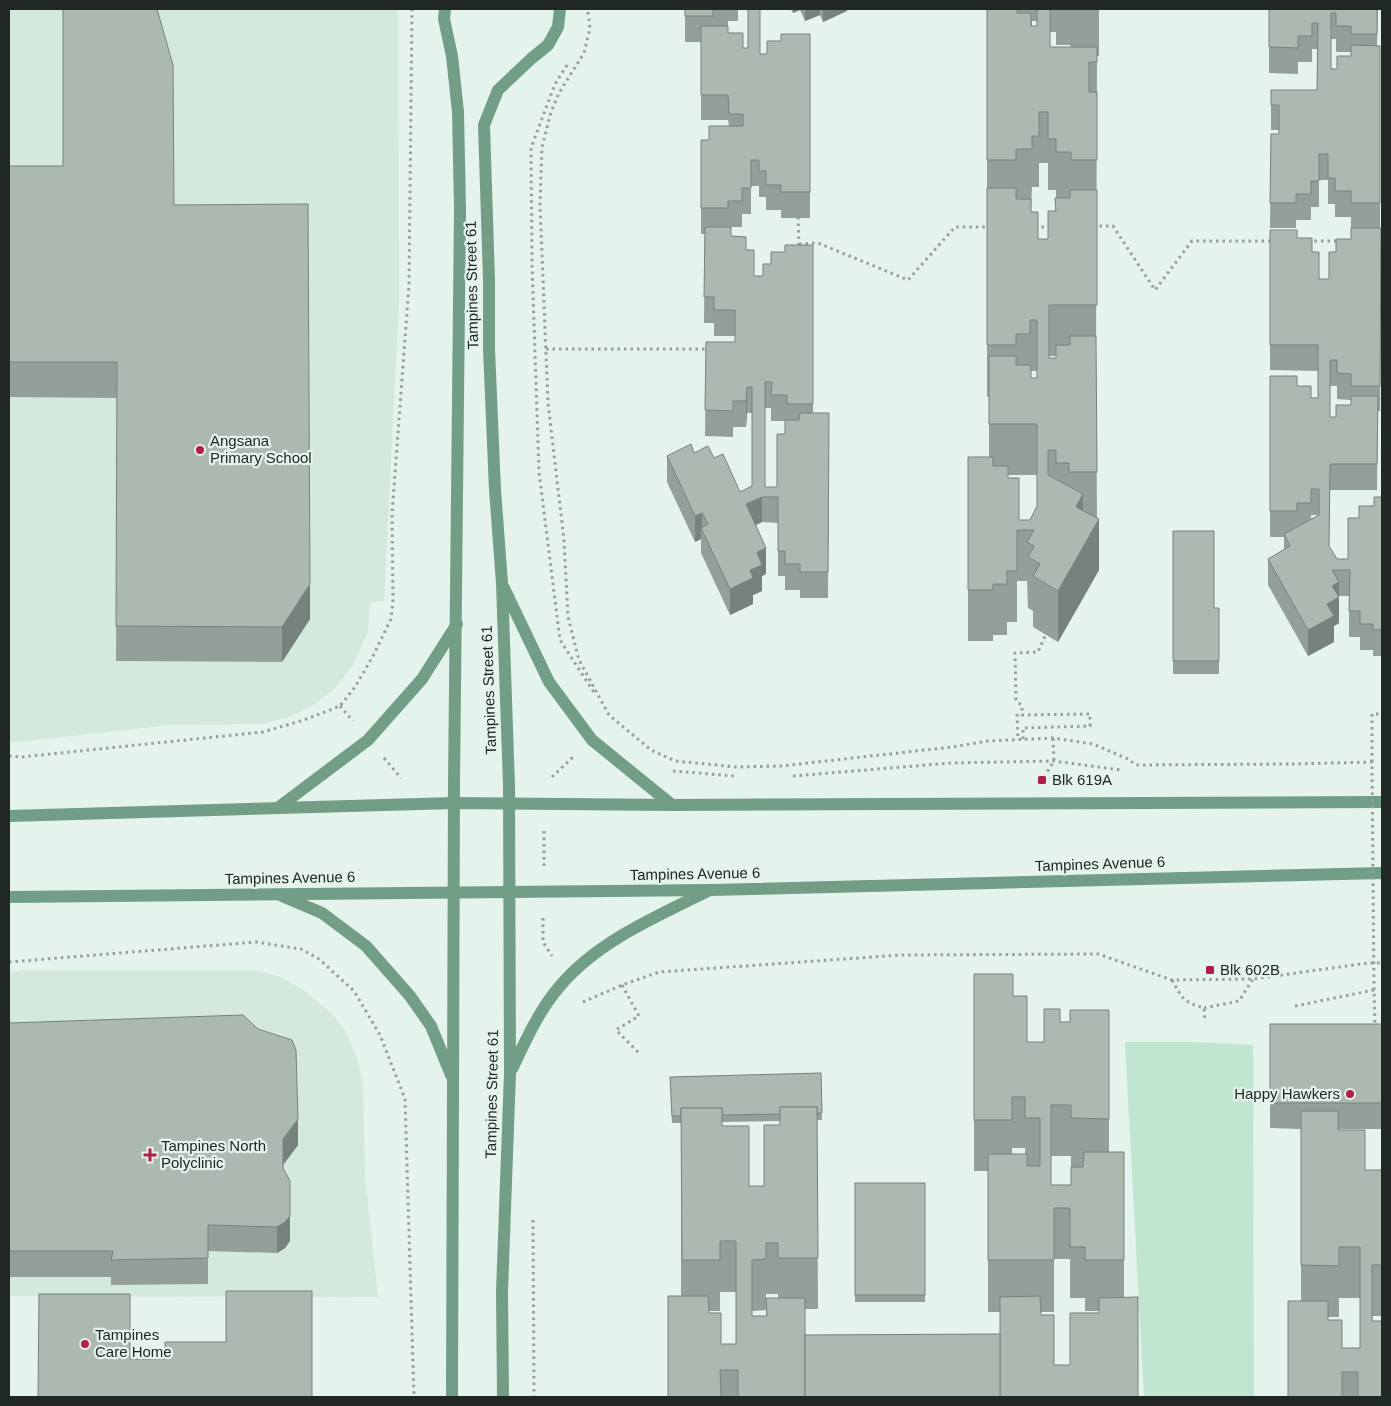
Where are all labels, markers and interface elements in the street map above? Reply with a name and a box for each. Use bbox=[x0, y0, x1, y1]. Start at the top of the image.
street label: Tampines Street 61 bbox=[462, 220, 481, 350]
place label: Angsana Primary School bbox=[210, 432, 312, 466]
marker: Angsana Primary School bbox=[194, 444, 206, 456]
street label: Tampines Street 61 bbox=[478, 625, 499, 755]
place label: Blk 619A bbox=[1052, 771, 1112, 788]
marker: Blk 619A bbox=[1036, 774, 1048, 786]
street label: Tampines Avenue 6 bbox=[1034, 853, 1166, 874]
street label: Tampines Avenue 6 bbox=[630, 864, 760, 883]
street label: Tampines Avenue 6 bbox=[225, 868, 355, 887]
place label: Blk 602B bbox=[1220, 961, 1280, 978]
marker: Blk 602B bbox=[1204, 964, 1216, 976]
street label: Tampines Street 61 bbox=[482, 1029, 501, 1159]
place label: Happy Hawkers bbox=[1234, 1085, 1340, 1102]
marker: Happy Hawkers bbox=[1344, 1088, 1356, 1100]
place label: Tampines North Polyclinic bbox=[161, 1137, 266, 1171]
marker: Tampines North Polyclinic bbox=[143, 1148, 157, 1162]
place label: Tampines Care Home bbox=[95, 1326, 172, 1360]
marker: Tampines Care Home bbox=[79, 1338, 91, 1350]

